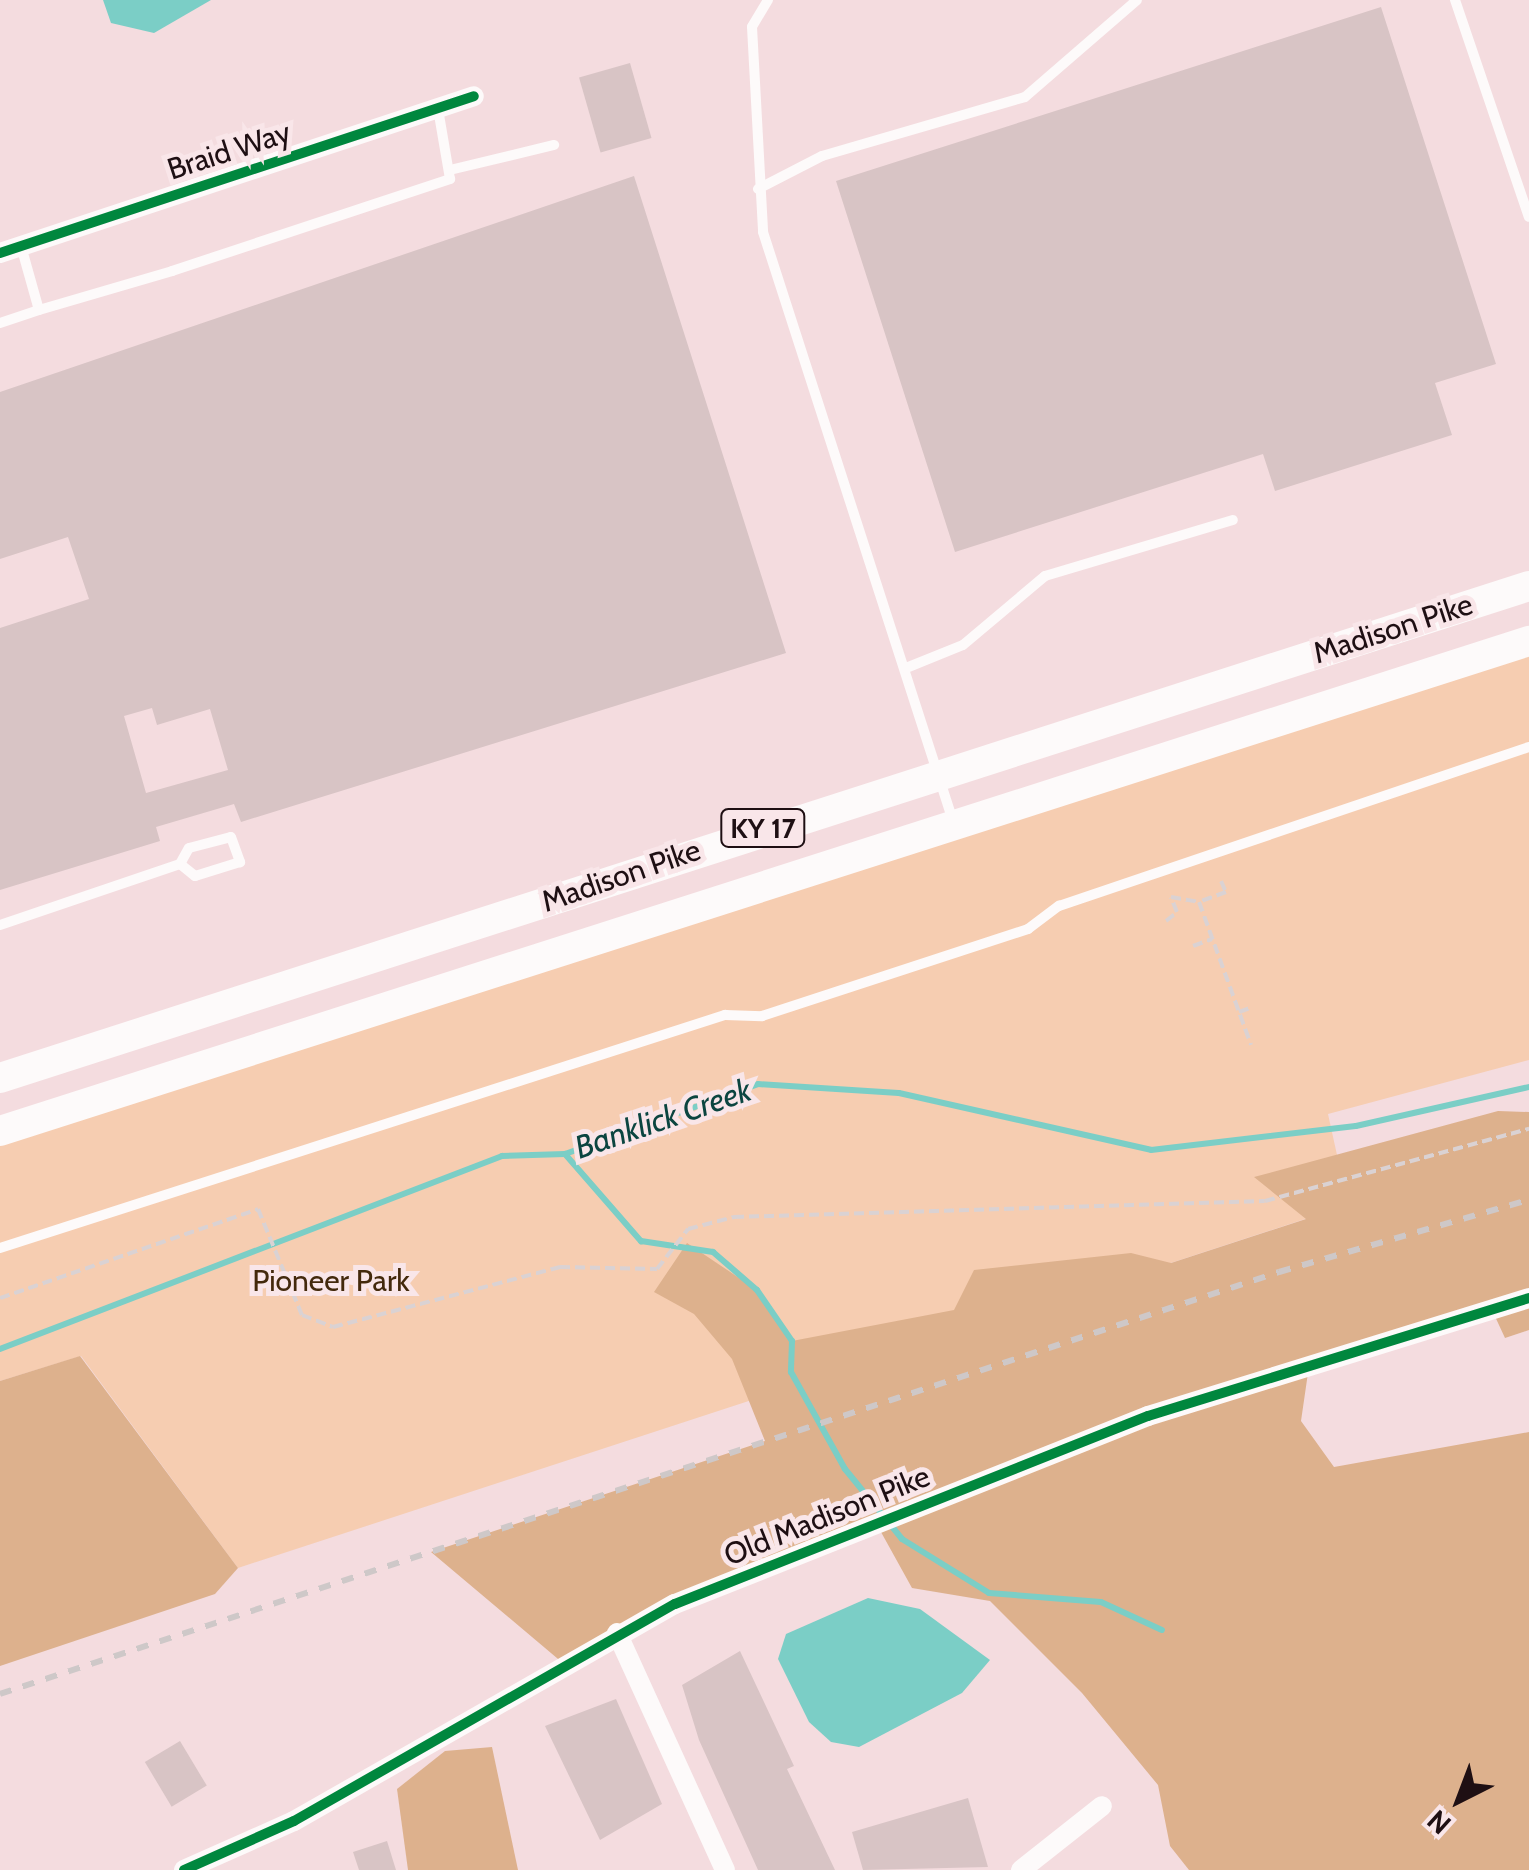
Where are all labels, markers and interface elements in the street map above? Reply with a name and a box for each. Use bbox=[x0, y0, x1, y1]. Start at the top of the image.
street label: Braid Way bbox=[163, 114, 295, 188]
street label: Madison Pike bbox=[1309, 586, 1477, 672]
road number: KY 17 bbox=[718, 805, 808, 851]
street label: Madison Pike bbox=[537, 832, 705, 920]
water label: Banklick Creek bbox=[570, 1071, 756, 1167]
park label: Pioneer Park bbox=[252, 1263, 410, 1299]
street label: Old Madison Pike bbox=[719, 1458, 935, 1574]
north arrow bbox=[1409, 1750, 1509, 1850]
text: N bbox=[1420, 1803, 1458, 1842]

